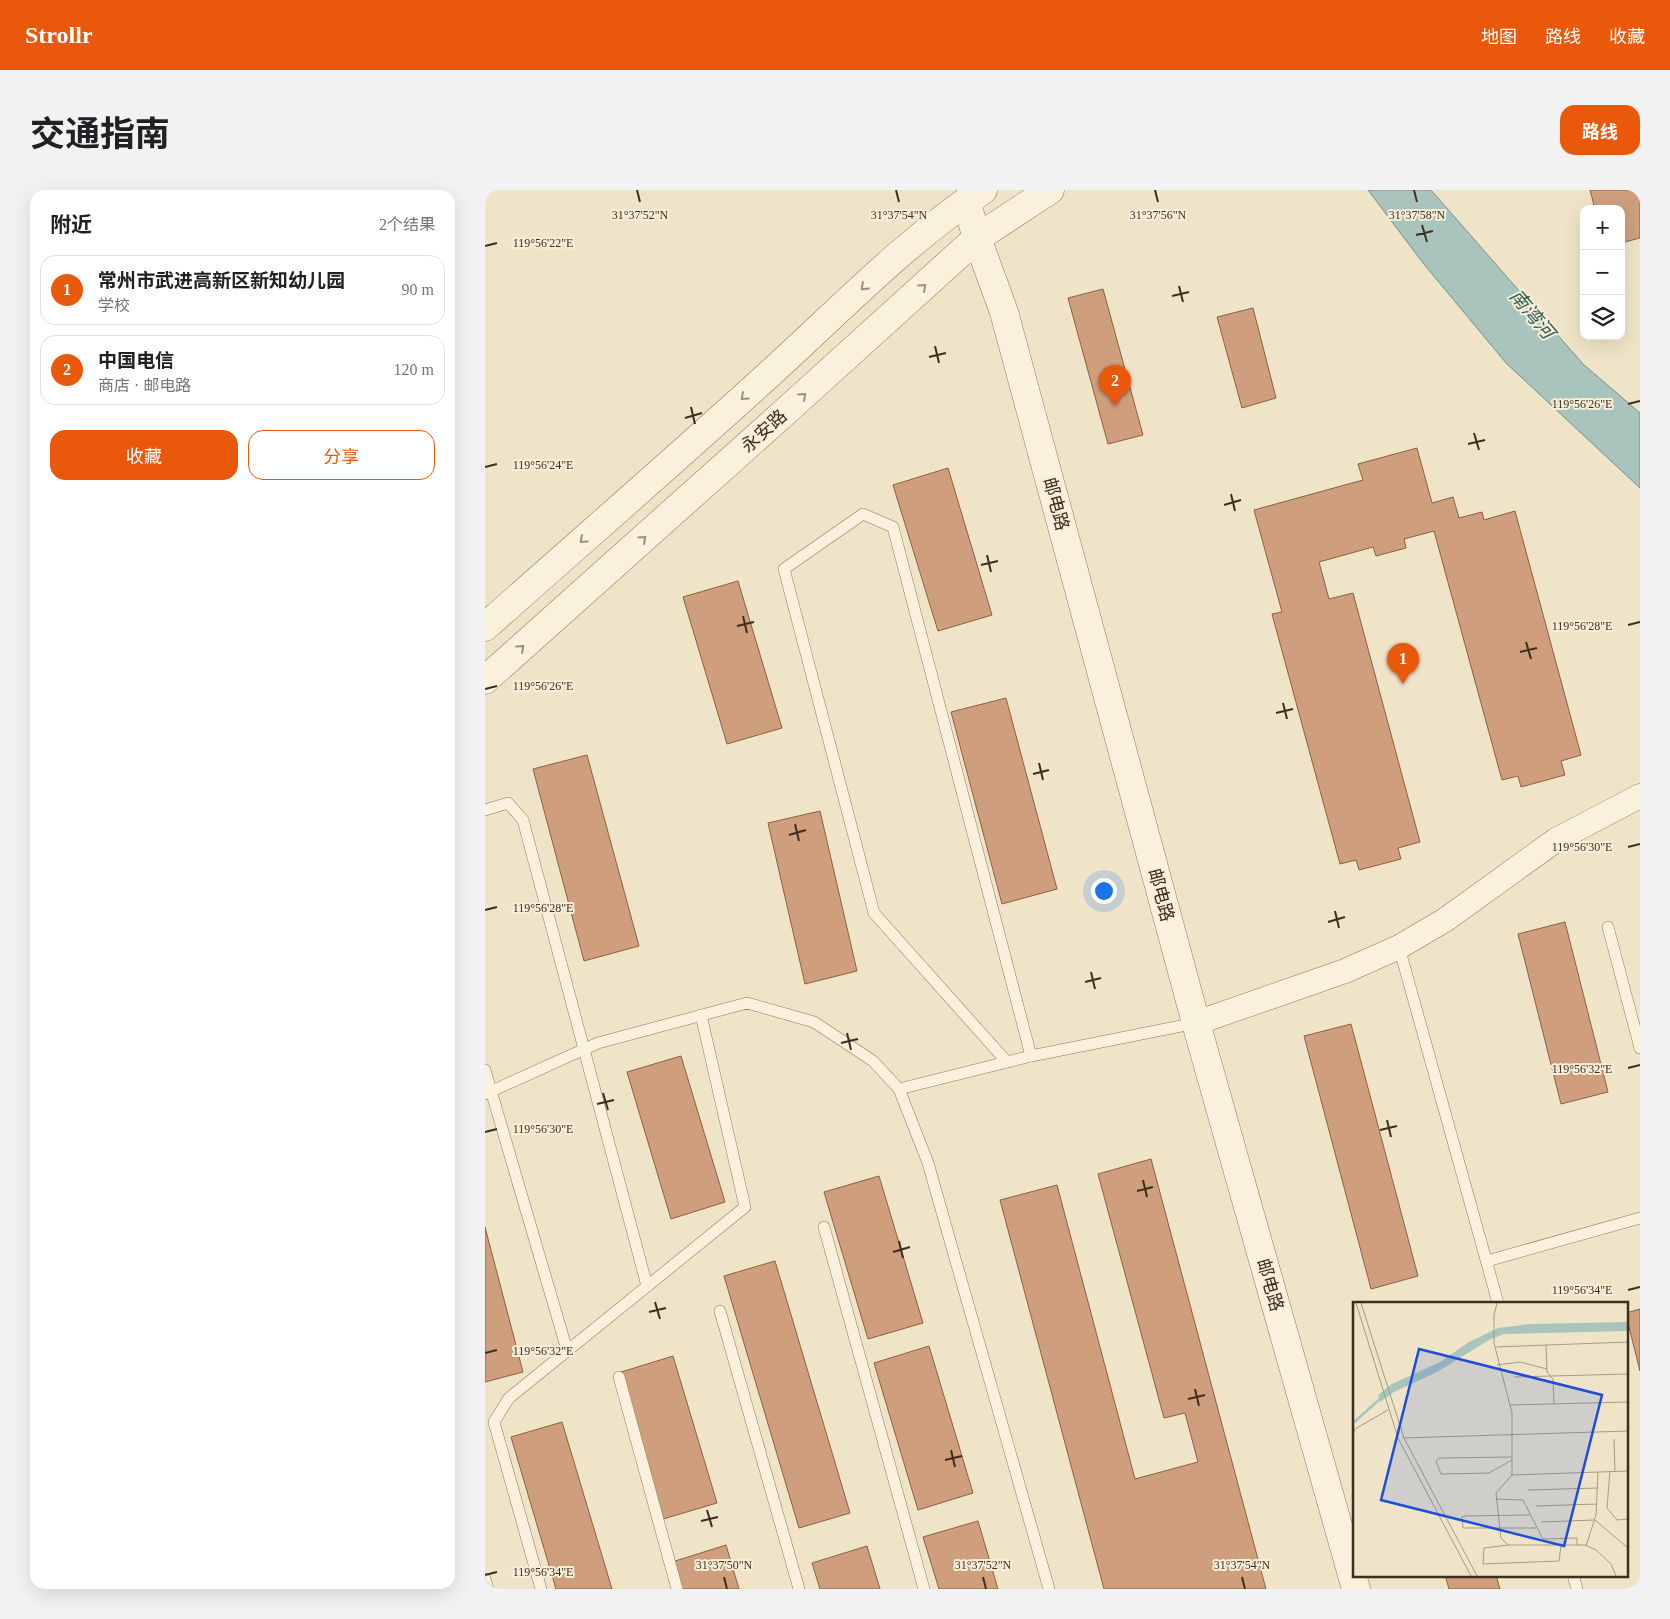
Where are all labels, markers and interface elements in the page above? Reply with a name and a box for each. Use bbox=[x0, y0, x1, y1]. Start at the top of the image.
text: Strollr bbox=[25, 22, 93, 48]
text: 地图 bbox=[1481, 27, 1517, 47]
text: 路线 bbox=[1545, 27, 1581, 47]
text: 收藏 bbox=[1609, 27, 1645, 47]
button: 路线 bbox=[1560, 105, 1640, 155]
text: 交通指南 bbox=[30, 115, 170, 154]
map controls bbox=[1580, 205, 1625, 340]
button: + bbox=[1580, 205, 1625, 250]
text: 31°37'52"N bbox=[612, 208, 669, 222]
text: 31°37'54"N bbox=[871, 208, 928, 222]
text: 31°37'56"N bbox=[1130, 208, 1187, 222]
text: 31°37'58"N bbox=[1389, 208, 1446, 222]
text: 附近 bbox=[50, 213, 92, 237]
text: 2个结果 bbox=[379, 216, 435, 233]
text: 119°56'22"E bbox=[513, 236, 573, 250]
button: − bbox=[1580, 250, 1625, 295]
text: 常州市武进高新区新知幼儿园 bbox=[98, 270, 345, 291]
text: 1 bbox=[63, 281, 71, 298]
text: 90 m bbox=[402, 281, 434, 298]
one-way arrow bbox=[861, 281, 870, 290]
one-way arrow bbox=[918, 284, 927, 293]
water label: 南湾河 bbox=[1506, 285, 1561, 346]
button: layers bbox=[1580, 295, 1625, 340]
text: 学校 bbox=[98, 297, 130, 314]
text: 中国电信 bbox=[98, 350, 174, 371]
text: 2 bbox=[63, 361, 71, 378]
text: 120 m bbox=[394, 361, 434, 378]
pin: 2 bbox=[1099, 365, 1131, 406]
text: 商店 · 邮电路 bbox=[98, 377, 191, 394]
one-way arrow bbox=[741, 391, 750, 400]
one-way arrow bbox=[797, 393, 806, 402]
text: 119°56'26"E bbox=[1552, 397, 1612, 411]
street label: 永安路 bbox=[737, 406, 791, 456]
button: 收藏 bbox=[50, 430, 238, 480]
button: 分享 bbox=[248, 430, 435, 480]
text: 119°56'24"E bbox=[513, 458, 573, 472]
street label: 邮电路 bbox=[1039, 475, 1073, 533]
one-way arrow bbox=[580, 534, 589, 543]
one-way arrow bbox=[637, 536, 646, 545]
text: 119°56'28"E bbox=[1552, 619, 1612, 633]
pin: 1 bbox=[1387, 643, 1419, 684]
one-way arrow bbox=[516, 644, 525, 653]
text: 119°56'26"E bbox=[513, 679, 573, 693]
text: 119°56'30"E bbox=[1552, 840, 1612, 854]
street label: 邮电路 bbox=[1144, 866, 1178, 924]
your location bbox=[1091, 878, 1117, 904]
text: 119°56'28"E bbox=[513, 901, 573, 915]
text: 119°56'32"E bbox=[1552, 1062, 1612, 1076]
text: 119°56'30"E bbox=[513, 1122, 573, 1136]
street label: 邮电路 bbox=[1253, 1256, 1287, 1314]
text: 119°56'34"E bbox=[1552, 1283, 1612, 1297]
inset map bbox=[1353, 1302, 1627, 1576]
text: 119°56'32"E bbox=[513, 1344, 573, 1358]
text: 31°37'50"N bbox=[696, 1558, 753, 1572]
text: 31°37'52"N bbox=[955, 1558, 1012, 1572]
text: 31°37'54"N bbox=[1214, 1558, 1271, 1572]
text: 119°56'34"E bbox=[513, 1565, 573, 1579]

